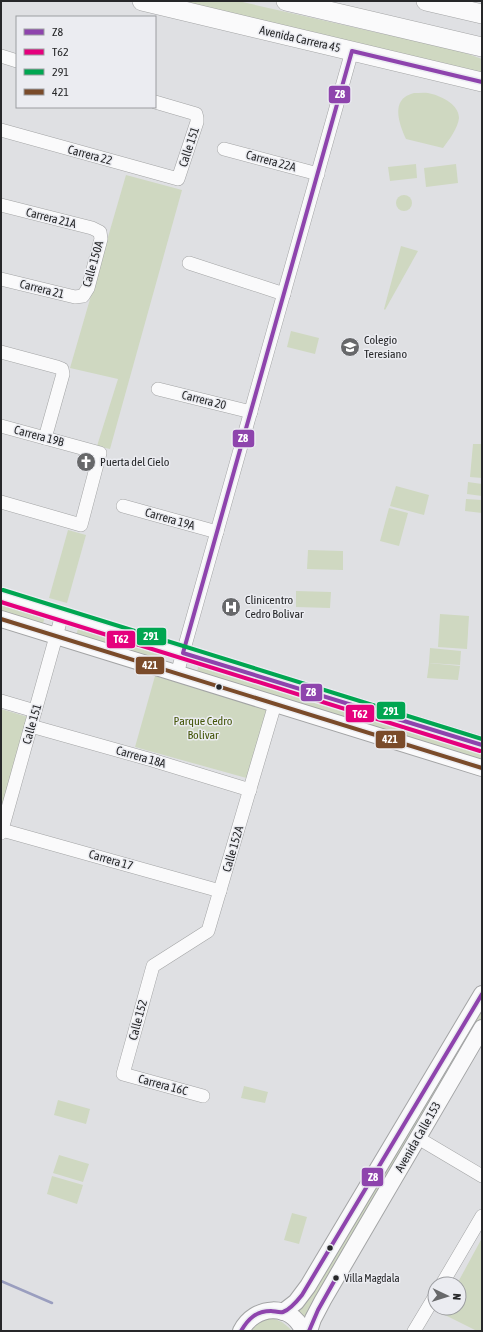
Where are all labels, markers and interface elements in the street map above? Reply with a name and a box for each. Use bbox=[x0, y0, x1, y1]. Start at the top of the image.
legend bbox=[16, 16, 156, 108]
street label: Avenida Carrera 45 bbox=[258, 23, 342, 55]
text: Z8 bbox=[52, 25, 63, 39]
text: T62 bbox=[52, 45, 69, 59]
text: 291 bbox=[52, 65, 69, 79]
text: 421 bbox=[52, 85, 69, 99]
line badge: Z8 bbox=[328, 85, 351, 104]
text: Z8 bbox=[335, 88, 345, 100]
street label: Calle 151 bbox=[176, 125, 202, 169]
street label: Carrera 22 bbox=[66, 142, 114, 168]
street label: Carrera 22A bbox=[244, 148, 298, 174]
street label: Carrera 21A bbox=[24, 205, 78, 231]
street label: Calle 150A bbox=[80, 239, 106, 289]
street label: Carrera 21 bbox=[18, 277, 66, 301]
place label: Colegio Teresiano bbox=[364, 333, 407, 361]
school or university icon: Colegio Teresiano bbox=[339, 336, 361, 358]
street label: Carrera 20 bbox=[180, 388, 228, 412]
street label: Carrera 19B bbox=[13, 423, 66, 449]
line badge: Z8 bbox=[232, 429, 255, 448]
text: Z8 bbox=[238, 432, 248, 444]
church icon: Puerta del Cielo bbox=[75, 451, 97, 473]
place label: Puerta del Cielo bbox=[100, 455, 170, 469]
street label: Carrera 19A bbox=[143, 505, 197, 533]
place label: Clinicentro Cedro Bolivar bbox=[245, 593, 304, 621]
hospital icon: Clinicentro Cedro Bolivar bbox=[220, 596, 242, 618]
line badge: 291 bbox=[136, 627, 167, 646]
line badge: T62 bbox=[106, 630, 136, 649]
text: 291 bbox=[143, 630, 159, 642]
text: T62 bbox=[113, 633, 129, 645]
line badge: 421 bbox=[135, 656, 165, 675]
text: 421 bbox=[141, 659, 158, 671]
unlabelled marker bbox=[214, 682, 224, 692]
line badge: Z8 bbox=[300, 683, 323, 702]
text: Z8 bbox=[306, 686, 316, 698]
line badge: 291 bbox=[376, 701, 406, 720]
street label: Calle 151 bbox=[20, 702, 45, 746]
line badge: T62 bbox=[345, 704, 375, 723]
text: 291 bbox=[383, 705, 399, 717]
text: T62 bbox=[352, 708, 368, 720]
park label: Parque Cedro Bolívar bbox=[174, 714, 233, 742]
line badge: 421 bbox=[375, 730, 406, 749]
text: 421 bbox=[381, 733, 398, 745]
street label: Carrera 18A bbox=[114, 743, 168, 771]
street label: Calle 152A bbox=[220, 824, 246, 874]
street label: Carrera 17 bbox=[87, 847, 135, 873]
street label: Calle 152 bbox=[126, 998, 150, 1042]
street label: Carrera 16C bbox=[137, 1072, 190, 1098]
street label: Avenida Calle 153 bbox=[392, 1099, 444, 1175]
line badge: Z8 bbox=[361, 1167, 384, 1187]
text: Z8 bbox=[368, 1171, 378, 1183]
unlabelled marker bbox=[325, 1243, 335, 1253]
place label: Villa Magdala bbox=[344, 1272, 400, 1284]
marker: Villa Magdala bbox=[331, 1273, 341, 1283]
north arrow bbox=[427, 1276, 467, 1316]
text: N bbox=[451, 1293, 463, 1300]

